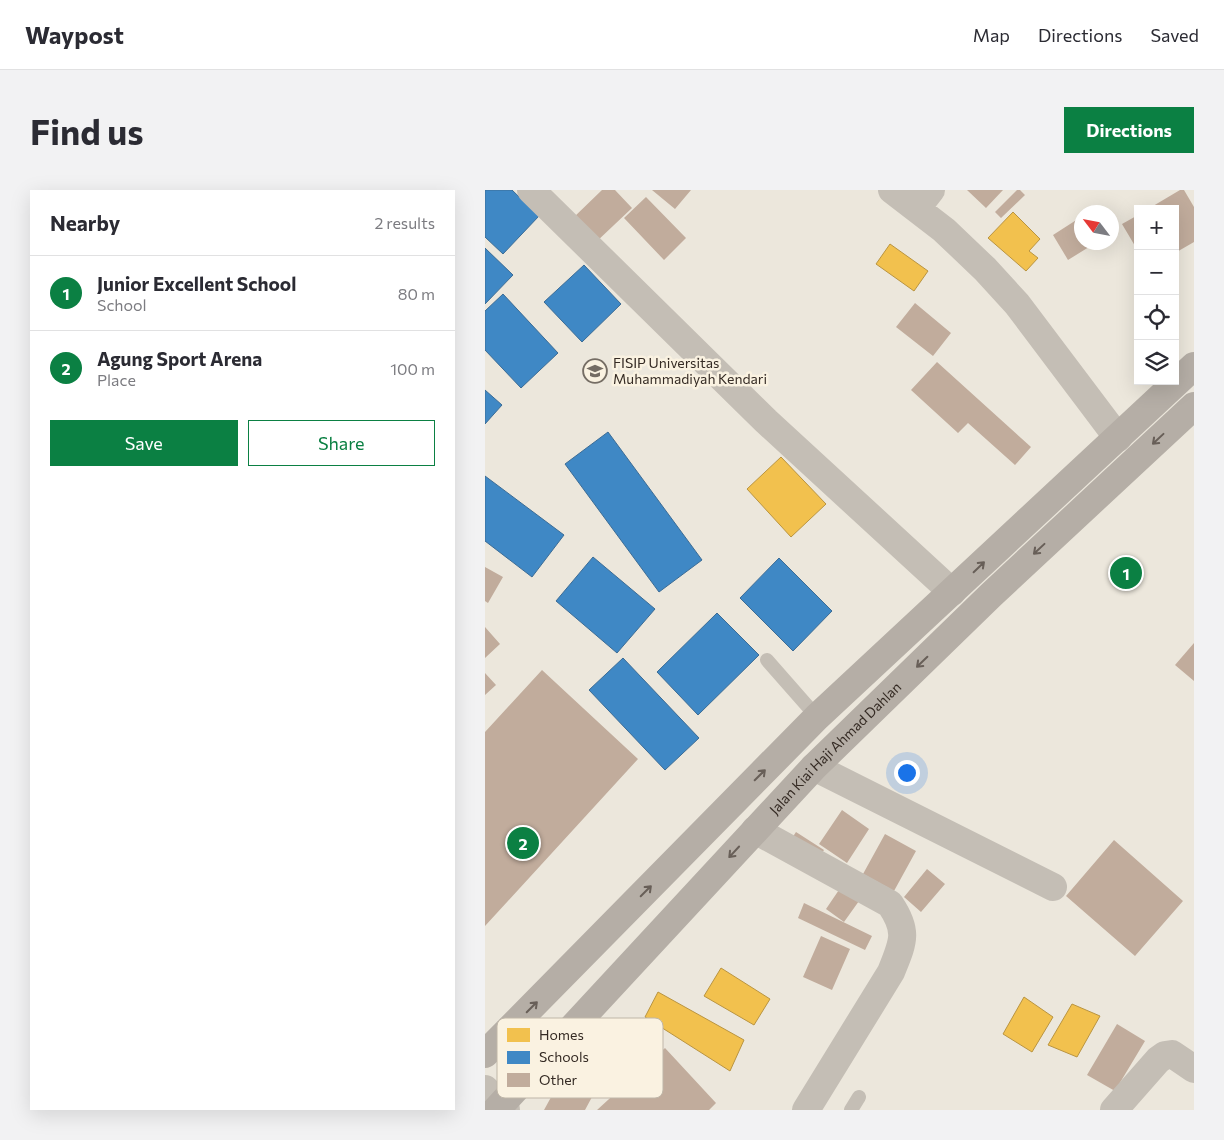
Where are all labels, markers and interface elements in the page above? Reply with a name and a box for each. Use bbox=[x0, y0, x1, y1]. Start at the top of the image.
text: Waypost bbox=[25, 20, 124, 49]
text: Map bbox=[973, 24, 1010, 46]
text: Directions bbox=[1038, 24, 1122, 46]
text: Saved bbox=[1150, 24, 1199, 46]
button: Directions bbox=[1064, 107, 1194, 153]
text: Find us bbox=[30, 109, 144, 152]
north arrow bbox=[1074, 205, 1119, 250]
map controls bbox=[1134, 205, 1179, 385]
button: + bbox=[1134, 205, 1179, 250]
text: Nearby bbox=[50, 210, 120, 235]
text: 2 results bbox=[374, 213, 435, 232]
button: − bbox=[1134, 250, 1179, 295]
text: Junior Excellent School bbox=[97, 272, 296, 295]
text: 1 bbox=[62, 284, 70, 303]
text: 80 m bbox=[398, 284, 435, 303]
text: School bbox=[97, 295, 147, 314]
button: locate bbox=[1134, 295, 1179, 340]
button: layers bbox=[1134, 340, 1179, 385]
text: Agung Sport Arena bbox=[97, 347, 262, 370]
place label: FISIP Universitas Muhammadiyah Kendari bbox=[613, 354, 767, 387]
school or university icon: FISIP Universitas Muhammadiyah Kendari bbox=[582, 358, 608, 384]
text: 2 bbox=[61, 359, 71, 378]
text: 100 m bbox=[390, 359, 435, 378]
text: Place bbox=[97, 370, 136, 389]
button: Save bbox=[50, 420, 238, 466]
button: Share bbox=[248, 420, 435, 466]
one-way arrow bbox=[1152, 433, 1165, 445]
one-way arrow bbox=[1033, 543, 1046, 555]
pin: 1 bbox=[1110, 554, 1142, 592]
one-way arrow bbox=[973, 561, 985, 573]
one-way arrow bbox=[916, 656, 928, 668]
street label: Jalan Kiai Haji Ahmad Dahlan bbox=[765, 678, 904, 818]
your location bbox=[894, 760, 920, 786]
one-way arrow bbox=[754, 769, 766, 782]
pin: 2 bbox=[507, 824, 539, 862]
one-way arrow bbox=[728, 846, 740, 859]
one-way arrow bbox=[640, 885, 652, 897]
one-way arrow bbox=[525, 1001, 538, 1013]
legend bbox=[497, 1018, 663, 1098]
text: Homes bbox=[539, 1026, 584, 1043]
text: Schools bbox=[539, 1048, 589, 1065]
text: Other bbox=[539, 1071, 578, 1088]

